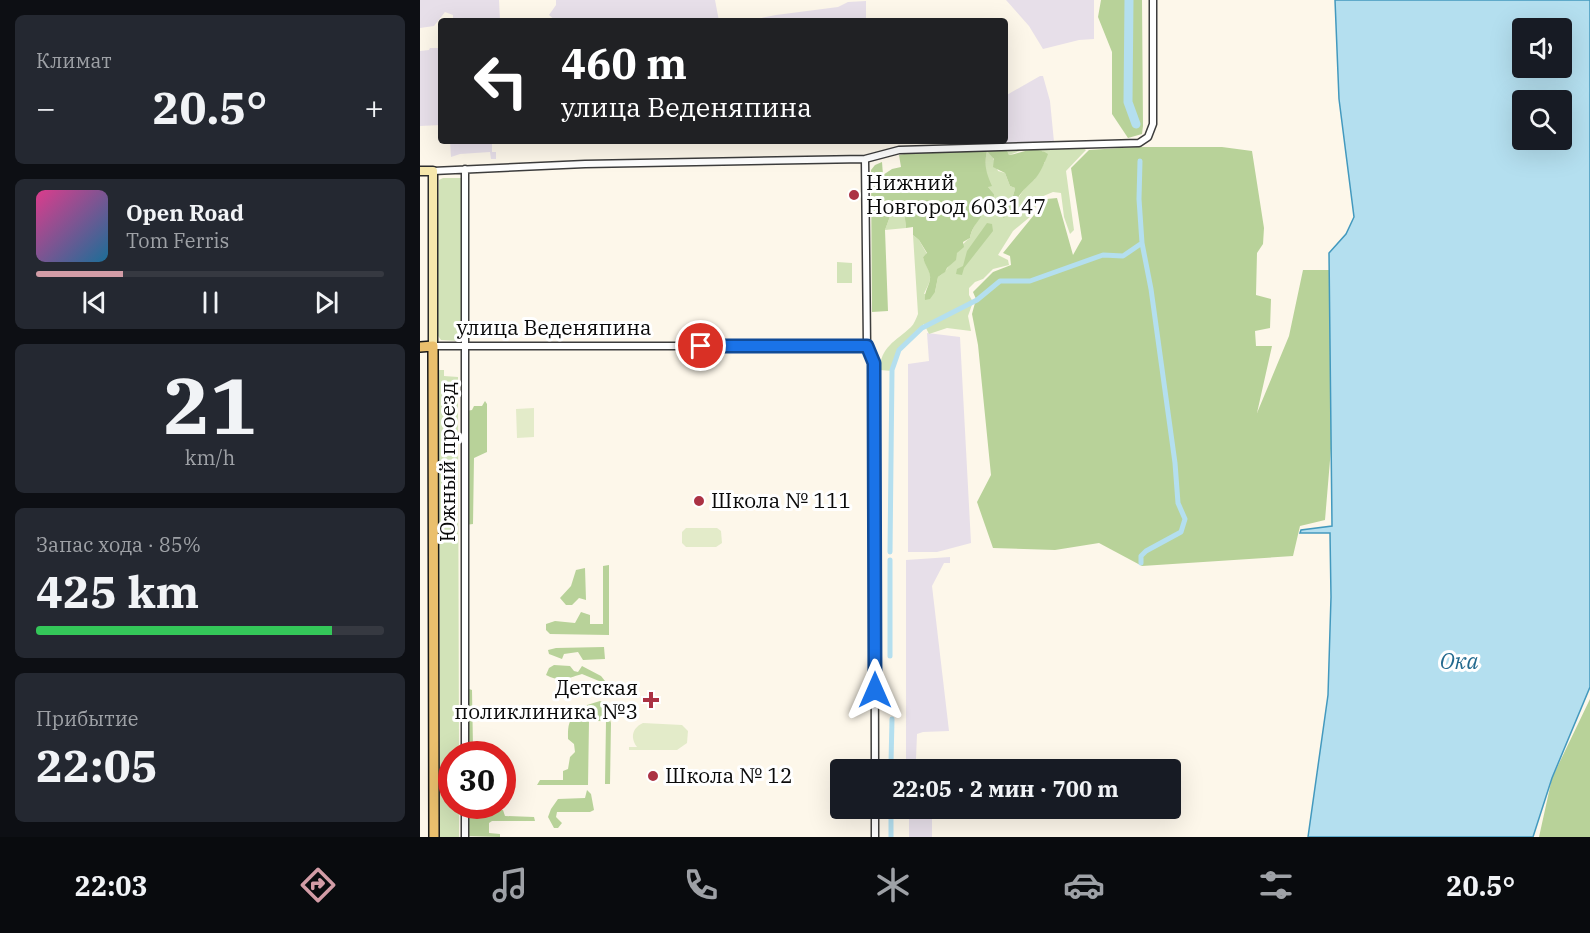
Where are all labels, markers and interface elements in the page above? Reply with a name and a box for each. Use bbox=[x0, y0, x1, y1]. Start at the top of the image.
map controls bbox=[1512, 18, 1572, 150]
button: sound bbox=[1512, 18, 1572, 78]
text: 460 m bbox=[561, 36, 687, 91]
icon: left bbox=[462, 42, 540, 120]
text: Климат bbox=[36, 47, 112, 74]
text: 20.5° bbox=[153, 78, 267, 136]
text: − bbox=[36, 86, 56, 129]
text: + bbox=[364, 86, 384, 129]
text: улица Веденяпина bbox=[561, 89, 812, 124]
button: search bbox=[1512, 90, 1572, 150]
place label: Нижний Новгород 603147 bbox=[866, 168, 1046, 220]
marker: Нижний Новгород 603147 bbox=[847, 188, 861, 202]
text: Open Road bbox=[126, 198, 244, 227]
text: Tom Ferris bbox=[126, 227, 229, 254]
icon: previous bbox=[78, 286, 111, 319]
icon: pause bbox=[194, 286, 227, 319]
icon: next bbox=[310, 286, 343, 319]
street label: улица Веденяпина bbox=[456, 313, 652, 341]
pin bbox=[675, 320, 726, 371]
icon: arrive bbox=[684, 329, 717, 362]
text: 21 bbox=[163, 354, 257, 455]
street label: Южный проезд bbox=[433, 382, 461, 542]
text: km/h bbox=[185, 444, 235, 471]
place label: Школа № 111 bbox=[711, 486, 851, 514]
marker: Школа № 111 bbox=[692, 494, 706, 508]
text: Запас хода · 85% bbox=[36, 531, 201, 558]
text: 425 km bbox=[36, 562, 199, 620]
water label: Ока bbox=[1440, 646, 1478, 675]
position arrow bbox=[843, 658, 907, 722]
place label: Детская поликлиника №3 bbox=[454, 673, 638, 725]
marker: Детская поликлиника №3 bbox=[642, 691, 660, 709]
text: Прибытие bbox=[36, 705, 139, 732]
text: 22:05 bbox=[36, 736, 158, 794]
speed limit sign: 30 bbox=[438, 741, 516, 819]
place label: Школа № 12 bbox=[665, 761, 793, 789]
marker: Школа № 12 bbox=[646, 769, 660, 783]
text: 22:05 · 2 мин · 700 m bbox=[892, 774, 1119, 803]
icon: directions bbox=[297, 864, 339, 906]
icon: music bbox=[489, 864, 531, 906]
icon: phone bbox=[680, 864, 722, 906]
icon: climate bbox=[872, 864, 914, 906]
icon: car bbox=[1063, 864, 1105, 906]
icon: filters bbox=[1255, 864, 1297, 906]
text: 22:03 bbox=[75, 868, 148, 903]
text: 20.5° bbox=[1446, 868, 1515, 903]

